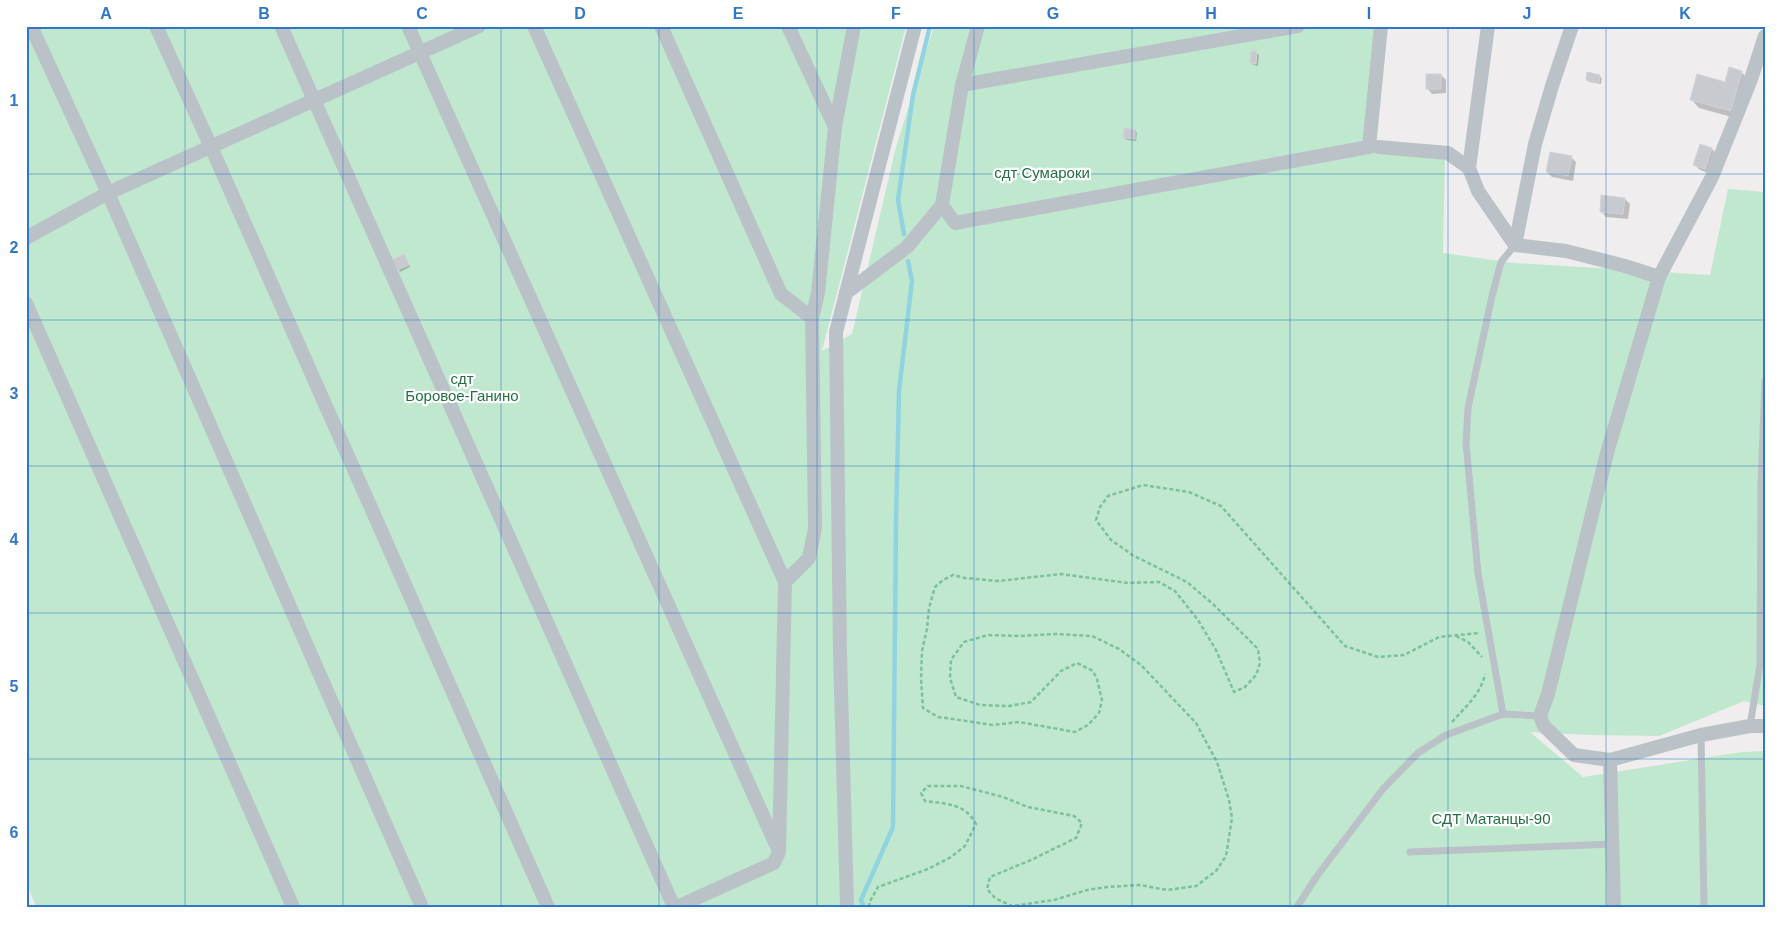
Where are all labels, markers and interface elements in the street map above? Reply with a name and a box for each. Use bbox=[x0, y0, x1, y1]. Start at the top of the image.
text: A bbox=[100, 5, 112, 22]
text: B bbox=[258, 5, 270, 22]
text: C bbox=[416, 5, 428, 22]
text: D bbox=[574, 5, 586, 22]
text: E bbox=[733, 5, 744, 22]
text: F bbox=[891, 5, 901, 22]
text: G bbox=[1047, 5, 1059, 22]
text: H bbox=[1205, 5, 1217, 22]
text: I bbox=[1367, 5, 1371, 22]
text: J bbox=[1523, 5, 1531, 22]
text: K bbox=[1679, 5, 1691, 22]
text: 1 bbox=[10, 92, 19, 109]
park label: сдт Сумароки bbox=[994, 164, 1090, 181]
text: 2 bbox=[10, 239, 19, 256]
park label: сдт Боровое-Ганино bbox=[405, 370, 519, 404]
text: 3 bbox=[10, 385, 19, 402]
text: 4 bbox=[10, 531, 19, 548]
text: 5 bbox=[10, 678, 19, 695]
park label: СДТ Матанцы-90 bbox=[1431, 810, 1551, 827]
text: 6 bbox=[10, 824, 19, 841]

